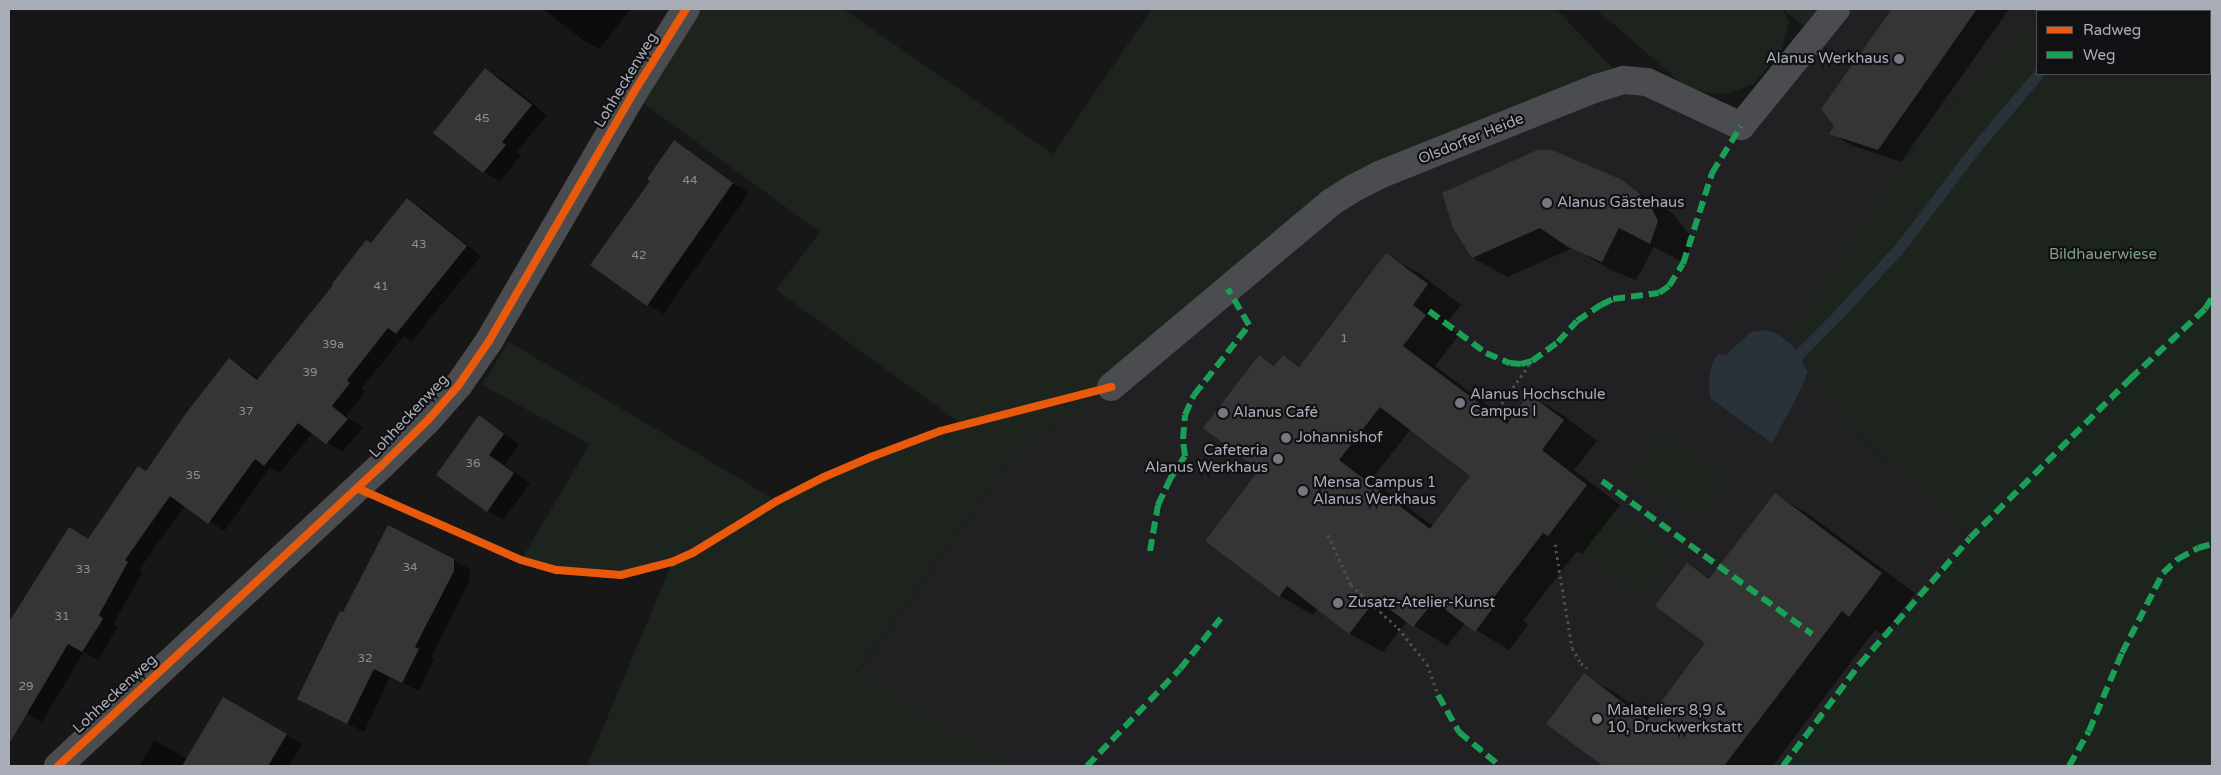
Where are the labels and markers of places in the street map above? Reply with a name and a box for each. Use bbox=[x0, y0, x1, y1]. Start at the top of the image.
place label: Alanus Werkhaus bbox=[1766, 50, 1889, 68]
marker: Alanus Werkhaus bbox=[1893, 53, 1905, 65]
place label: Alanus Gästehaus bbox=[1557, 194, 1684, 212]
marker: Alanus Gästehaus bbox=[1541, 197, 1553, 209]
place label: Alanus Hochschule Campus I bbox=[1470, 385, 1606, 420]
marker: Alanus Hochschule Campus I bbox=[1454, 397, 1466, 409]
place label: Alanus Café bbox=[1233, 404, 1318, 422]
marker: Alanus Café bbox=[1217, 407, 1229, 419]
place label: Johannishof bbox=[1296, 429, 1383, 447]
marker: Johannishof bbox=[1280, 432, 1292, 444]
place label: Cafeteria Alanus Werkhaus bbox=[1145, 441, 1268, 476]
marker: Cafeteria Alanus Werkhaus bbox=[1272, 453, 1284, 465]
place label: Mensa Campus 1 Alanus Werkhaus bbox=[1313, 473, 1436, 508]
marker: Mensa Campus 1 Alanus Werkhaus bbox=[1297, 485, 1309, 497]
place label: Zusatz-Atelier-Kunst bbox=[1348, 594, 1495, 612]
marker: Zusatz-Atelier-Kunst bbox=[1332, 597, 1344, 609]
place label: Malateliers 8,9 & 10, Druckwerkstatt bbox=[1607, 701, 1743, 736]
marker: Malateliers 8,9 & 10, Druckwerkstatt bbox=[1591, 713, 1603, 725]

